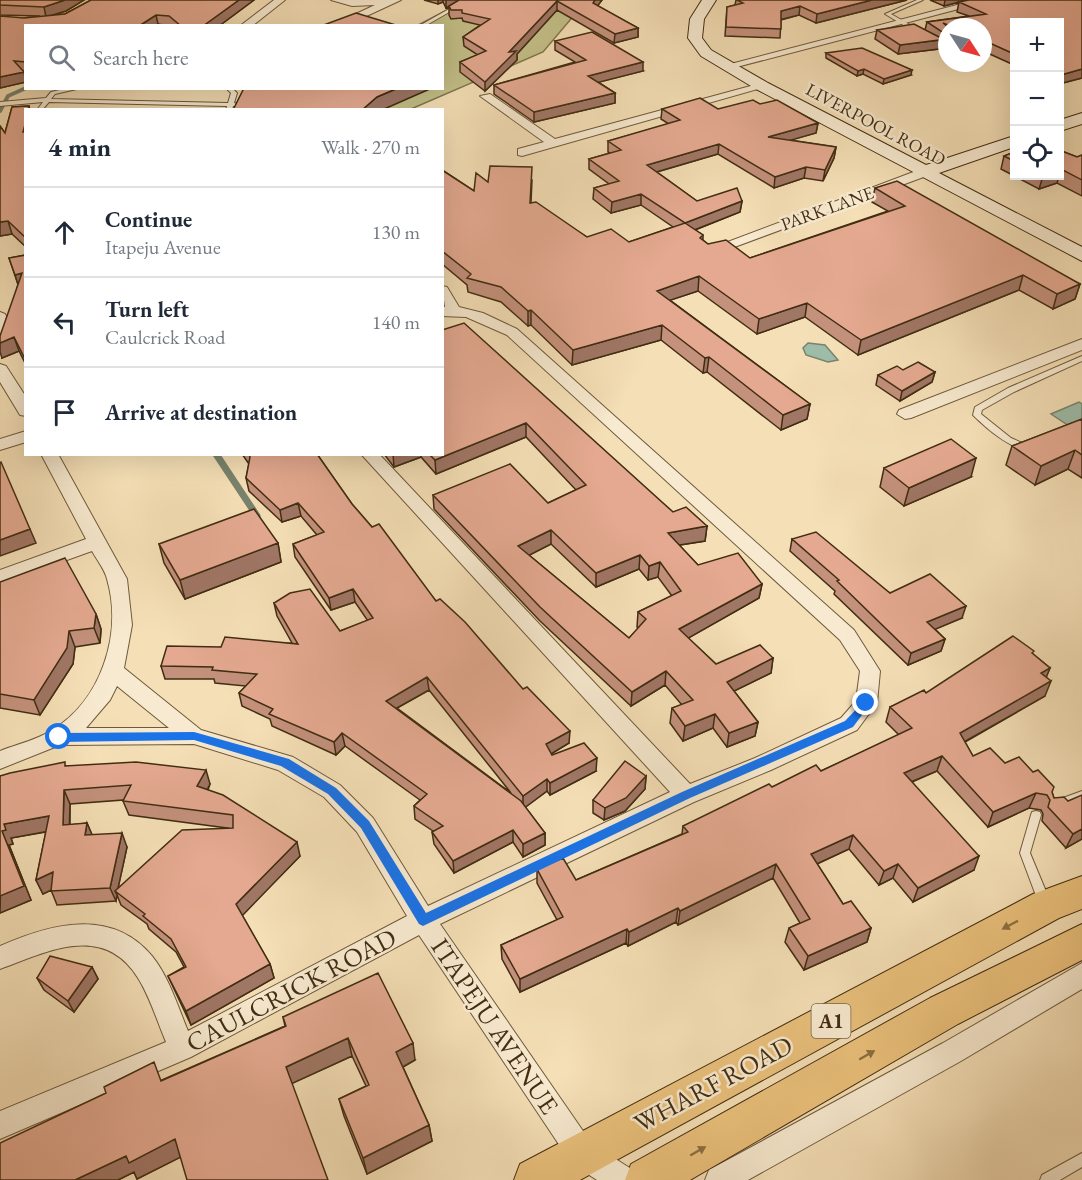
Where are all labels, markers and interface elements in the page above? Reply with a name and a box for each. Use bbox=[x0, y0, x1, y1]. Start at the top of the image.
north arrow bbox=[938, 18, 992, 72]
map controls bbox=[1010, 18, 1064, 180]
button: + bbox=[1010, 18, 1064, 72]
search box bbox=[24, 24, 444, 90]
icon: search bbox=[45, 41, 78, 74]
text: Search here bbox=[93, 43, 188, 72]
button: − bbox=[1010, 72, 1064, 126]
street label: LIVERPOOL ROAD bbox=[802, 77, 950, 171]
button: locate bbox=[1010, 126, 1064, 180]
text: 4 min bbox=[48, 130, 111, 164]
text: Walk · 270 m bbox=[321, 134, 420, 160]
street label: PARK LANE bbox=[778, 181, 876, 235]
text: Continue bbox=[105, 205, 192, 234]
icon: ahead bbox=[48, 216, 81, 249]
text: 130 m bbox=[372, 219, 420, 245]
text: Itapeju Avenue bbox=[105, 234, 221, 260]
text: Turn left bbox=[105, 295, 189, 324]
icon: left bbox=[48, 306, 81, 339]
text: 140 m bbox=[372, 309, 420, 335]
text: Caulcrick Road bbox=[105, 324, 225, 350]
icon: arrive bbox=[48, 396, 81, 429]
text: Arrive at destination bbox=[105, 398, 297, 427]
route end bbox=[852, 689, 878, 715]
route start bbox=[45, 723, 71, 749]
street label: CAULCRICK ROAD bbox=[180, 920, 402, 1060]
one-way arrow bbox=[1001, 920, 1018, 930]
street label: ITAPEJU AVENUE bbox=[424, 931, 567, 1121]
road number: A1 bbox=[812, 1004, 850, 1038]
street label: WHARF ROAD bbox=[628, 1028, 798, 1140]
one-way arrow bbox=[859, 1050, 876, 1060]
one-way arrow bbox=[690, 1146, 707, 1156]

